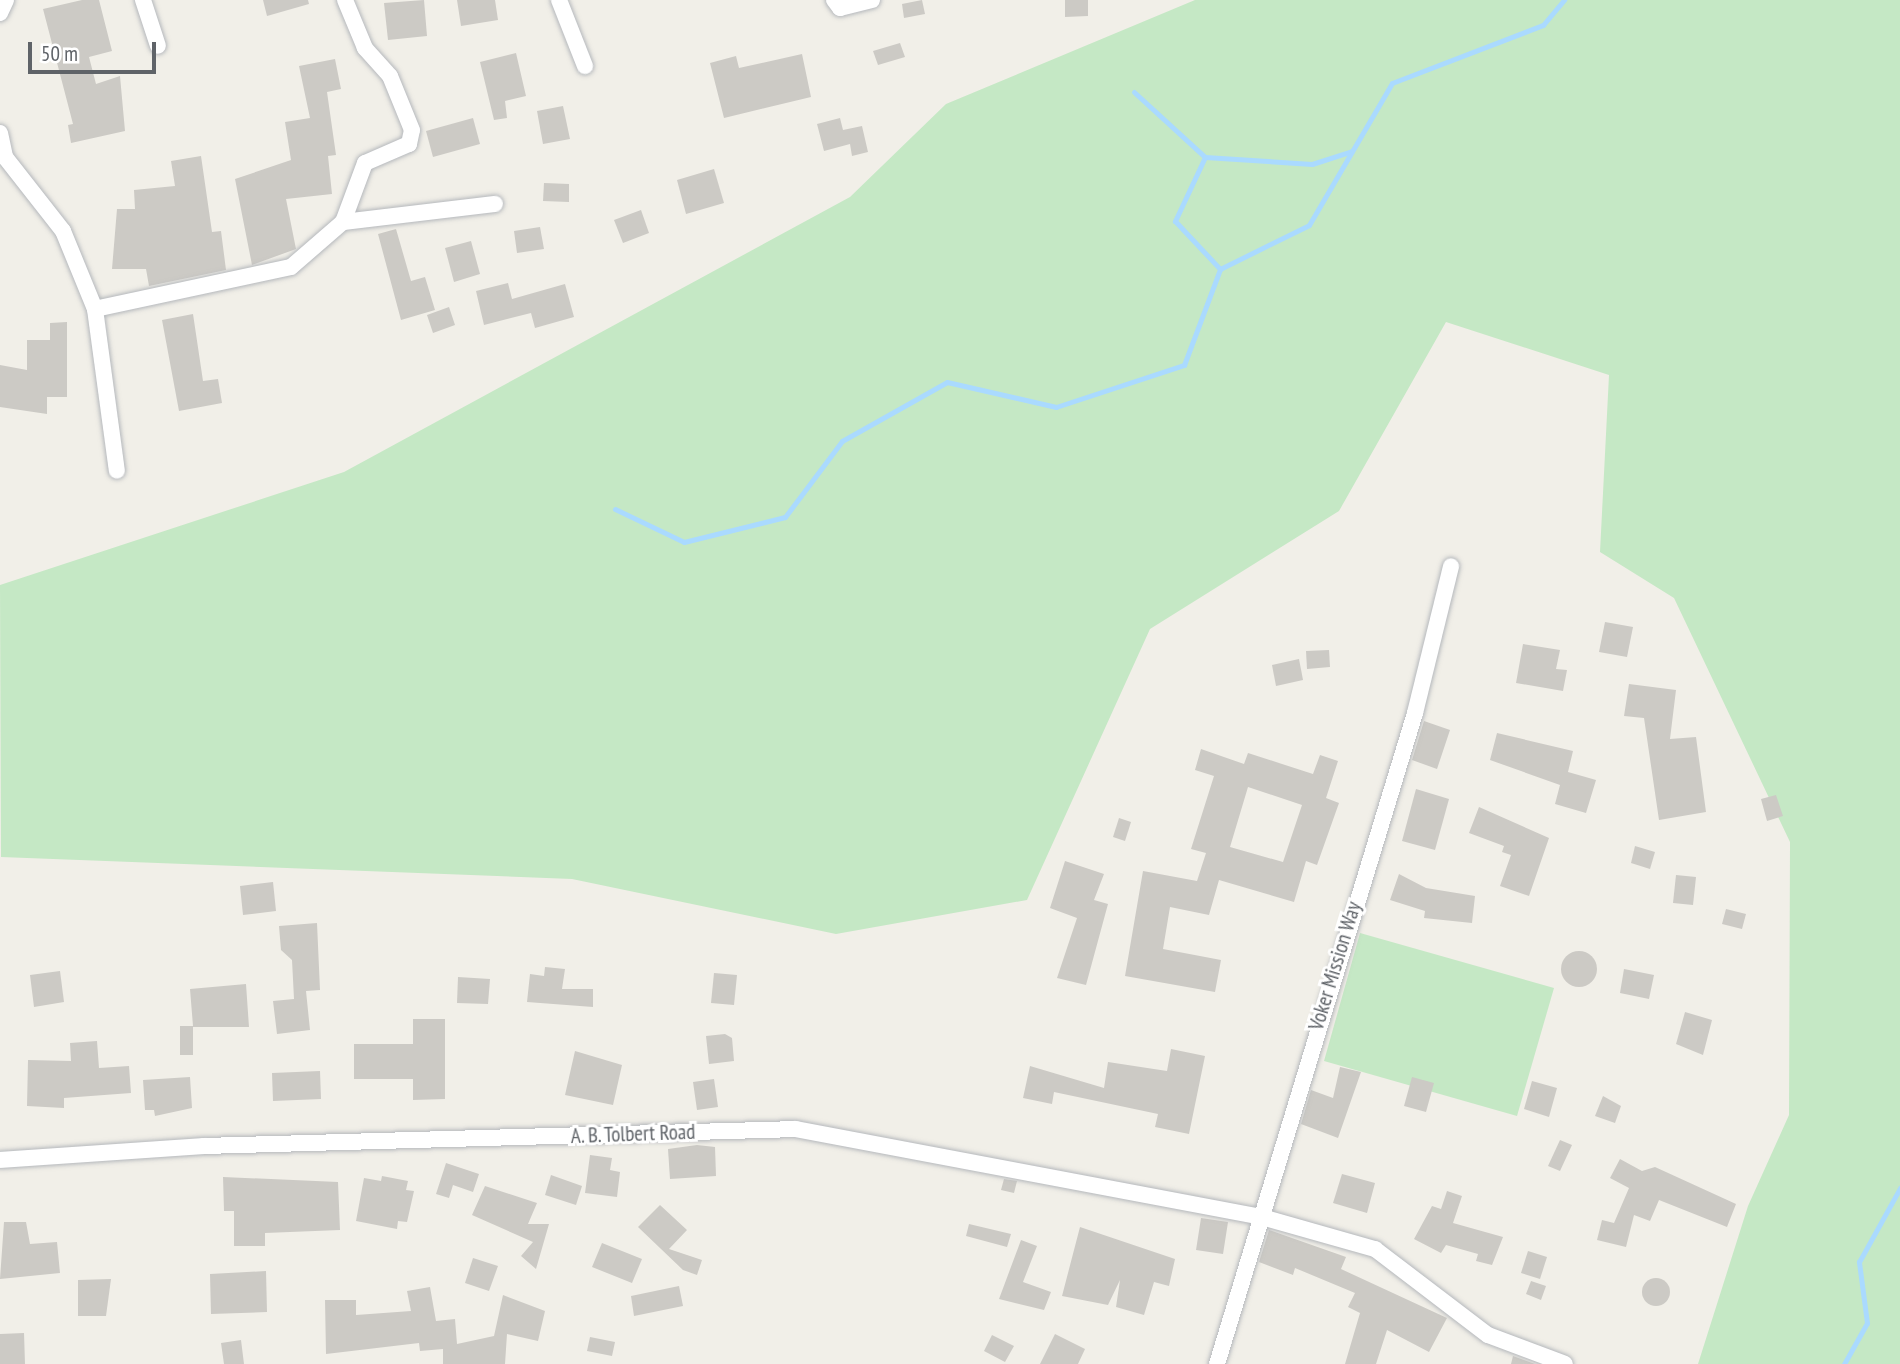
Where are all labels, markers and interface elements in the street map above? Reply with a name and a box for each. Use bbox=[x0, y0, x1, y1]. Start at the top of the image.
scale bar bbox=[32, 28, 159, 72]
text: 50 m bbox=[41, 40, 78, 67]
street label: Voker Mission Way bbox=[1303, 898, 1367, 1034]
street label: A. B. Tolbert Road bbox=[569, 1119, 697, 1149]

